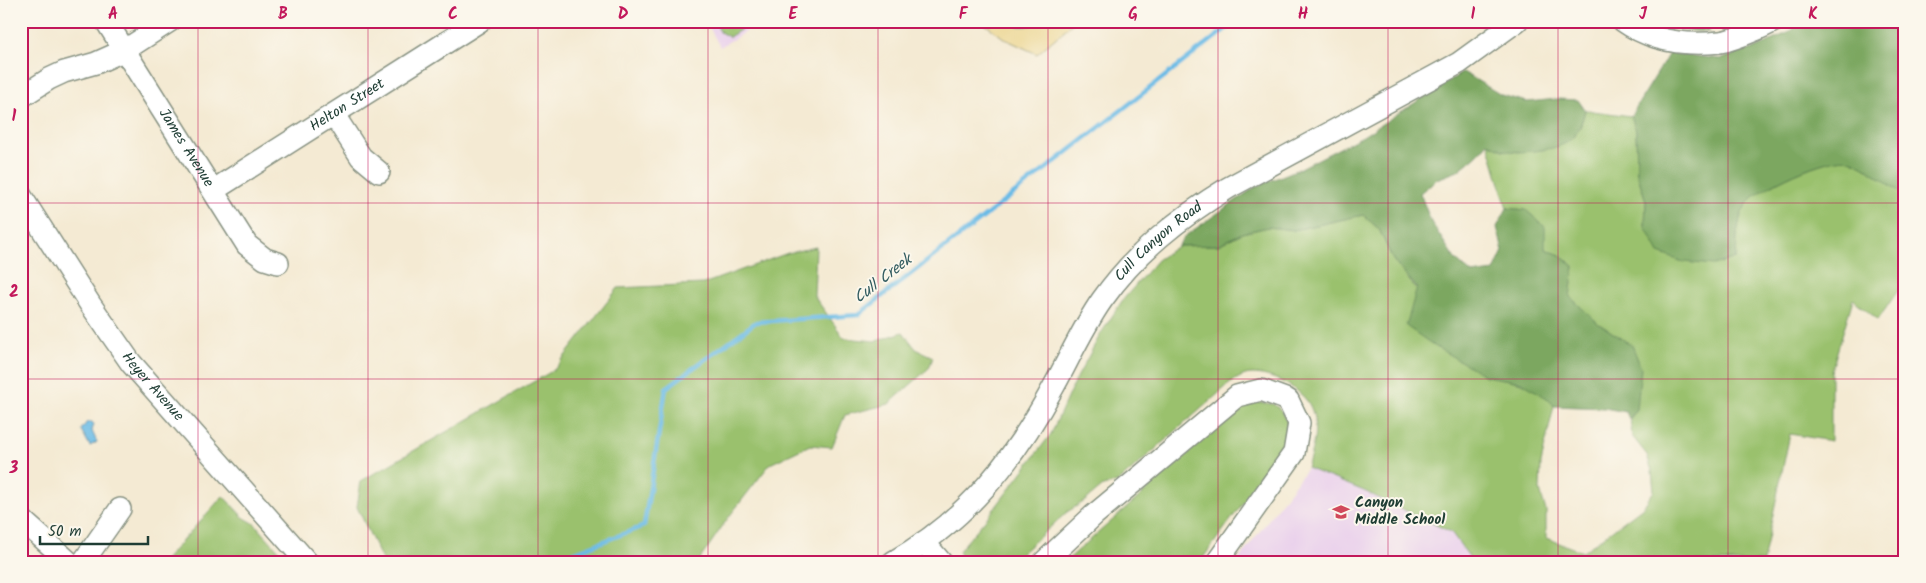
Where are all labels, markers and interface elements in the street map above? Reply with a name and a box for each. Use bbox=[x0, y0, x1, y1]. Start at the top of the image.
text: A bbox=[108, 2, 118, 27]
text: B bbox=[278, 2, 288, 27]
text: C bbox=[448, 2, 458, 27]
text: D bbox=[618, 2, 629, 27]
text: E bbox=[789, 2, 799, 27]
text: F bbox=[959, 2, 969, 27]
text: G bbox=[1128, 2, 1138, 27]
text: H bbox=[1298, 2, 1308, 27]
text: I bbox=[1471, 2, 1476, 27]
text: J bbox=[1639, 2, 1648, 27]
text: K bbox=[1808, 2, 1818, 27]
street label: Helton Street bbox=[305, 72, 390, 138]
text: 1 bbox=[12, 104, 17, 129]
street label: James Avenue bbox=[152, 104, 220, 192]
street label: Cull Canyon Road bbox=[1109, 195, 1208, 287]
water label: Cull Creek bbox=[848, 247, 920, 310]
text: 2 bbox=[9, 280, 19, 305]
street label: Heyer Avenue bbox=[115, 347, 190, 427]
text: 3 bbox=[9, 456, 19, 481]
place label: Canyon Middle School bbox=[1355, 491, 1445, 532]
school or university icon: Canyon Middle School bbox=[1331, 502, 1351, 522]
scale bar bbox=[40, 513, 148, 545]
text: 50 m bbox=[48, 520, 82, 544]

